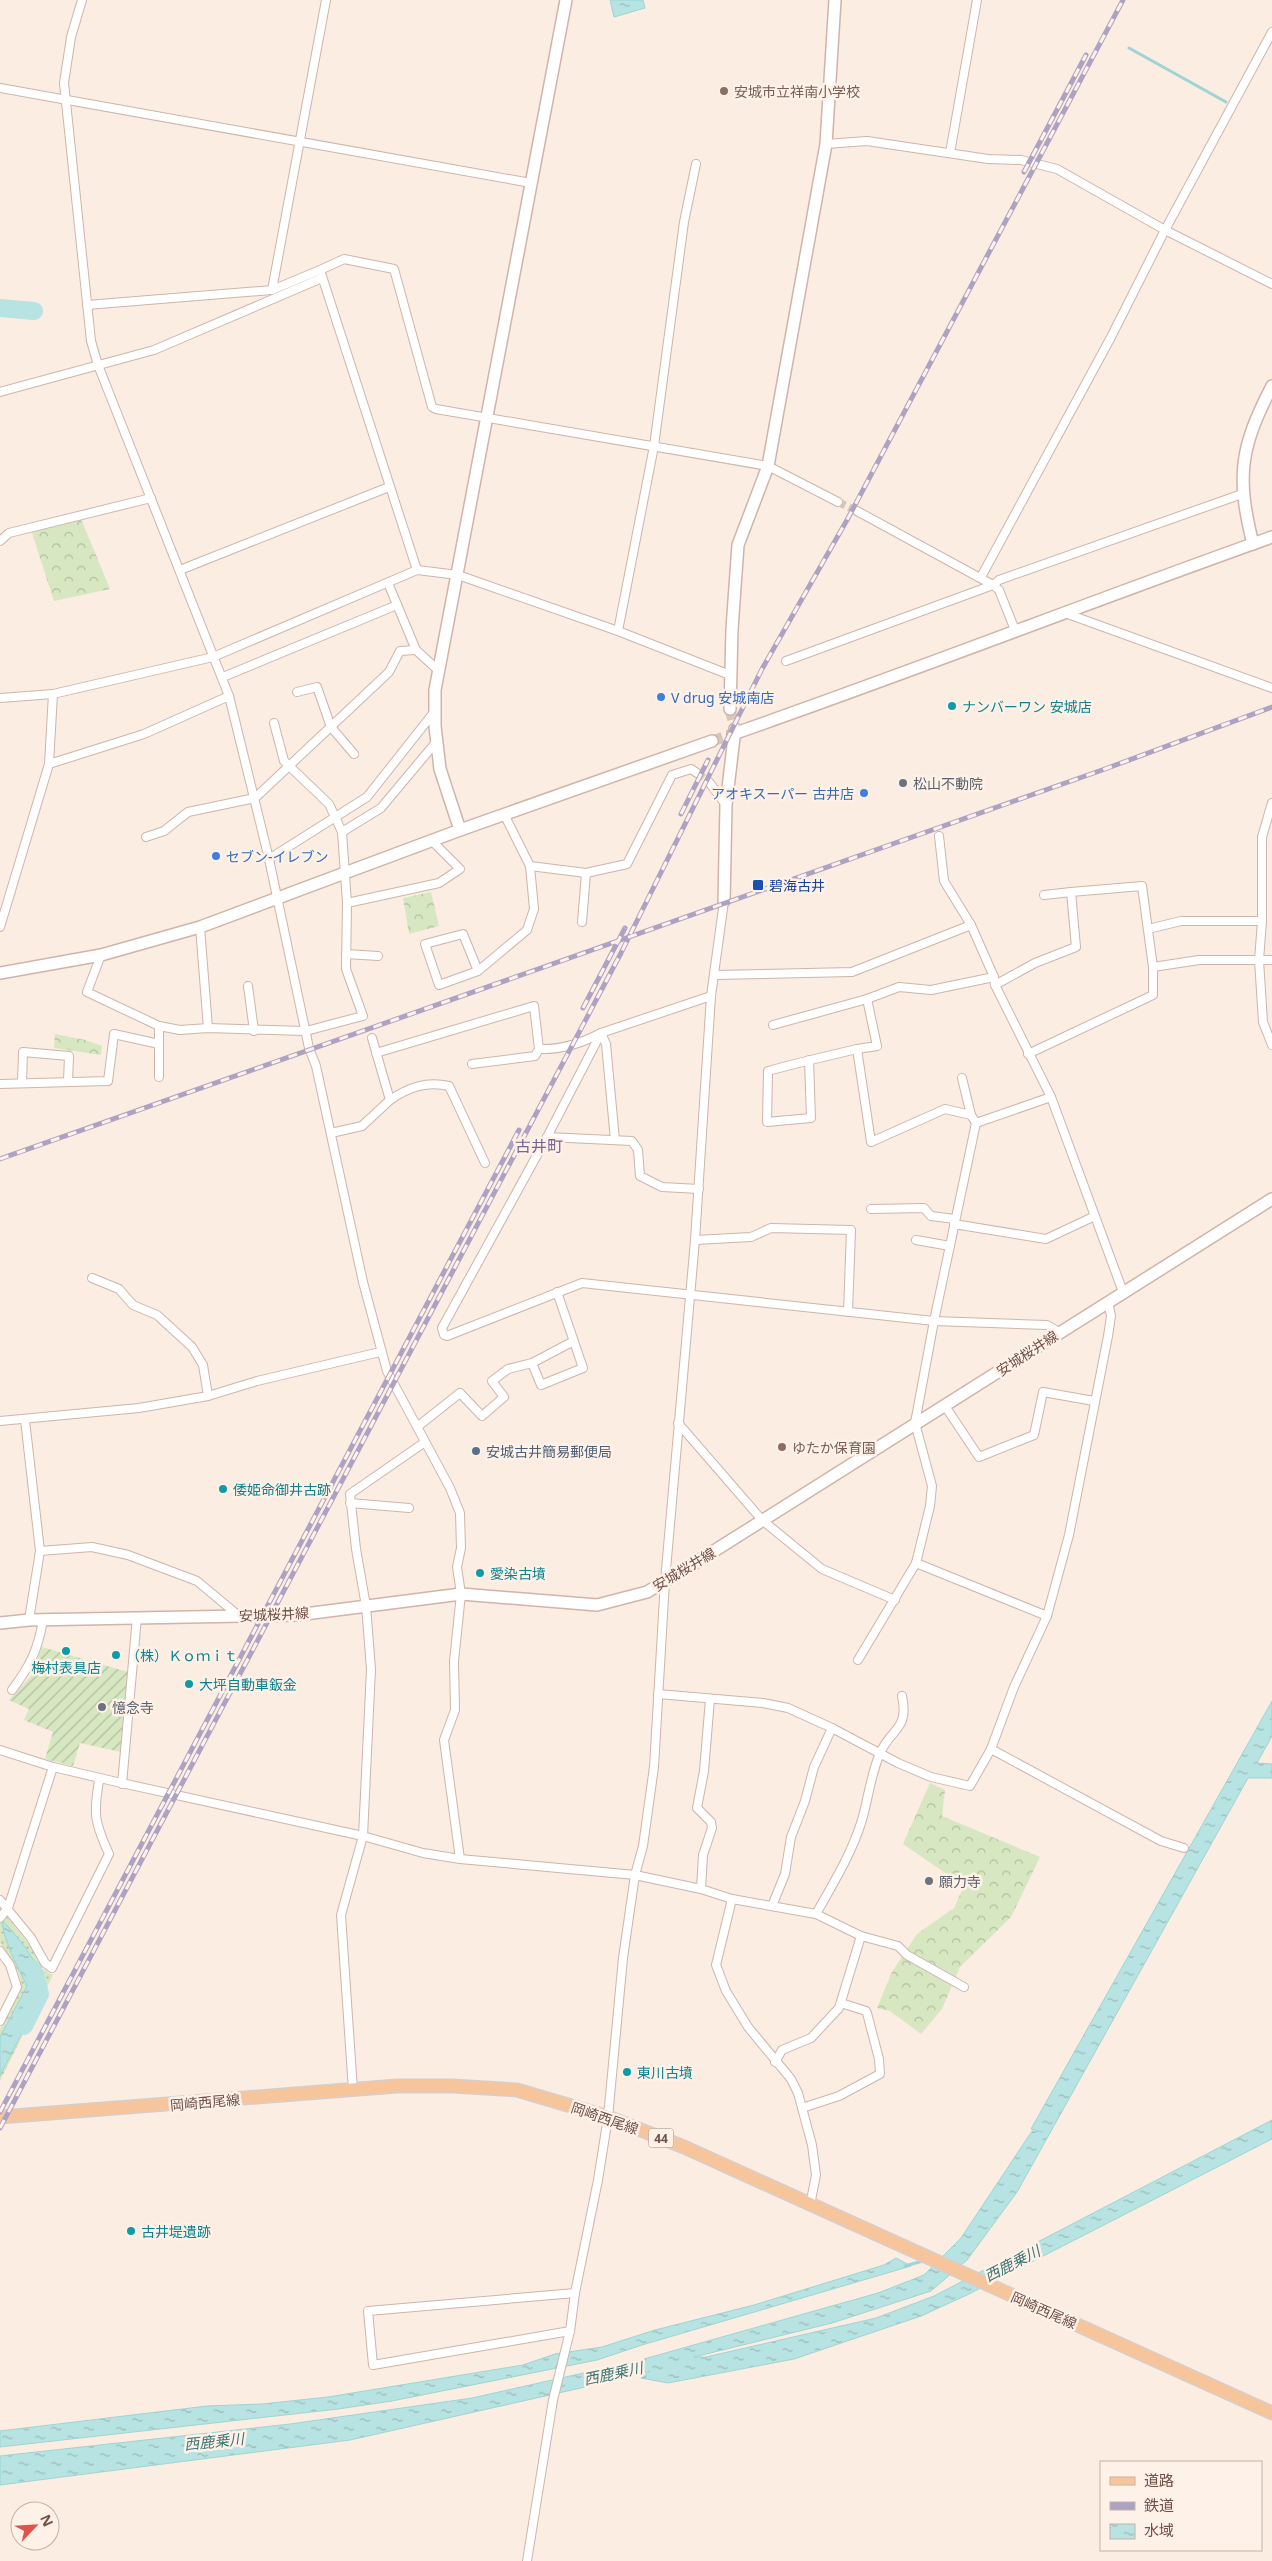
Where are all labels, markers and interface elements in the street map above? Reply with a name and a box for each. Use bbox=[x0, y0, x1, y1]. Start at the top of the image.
place label: 安城市立祥南小学校 bbox=[734, 82, 860, 101]
marker: 安城市立祥南小学校 bbox=[718, 85, 730, 97]
place label: V drug 安城南店 bbox=[671, 688, 774, 707]
marker: V drug 安城南店 bbox=[655, 691, 667, 703]
place label: ナンバーワン 安城店 bbox=[962, 697, 1092, 716]
marker: ナンバーワン 安城店 bbox=[946, 700, 958, 712]
place label: 松山不動院 bbox=[913, 774, 983, 793]
marker: 松山不動院 bbox=[897, 777, 909, 789]
place label: アオキスーパー 古井店 bbox=[711, 784, 854, 803]
marker: アオキスーパー 古井店 bbox=[858, 787, 870, 799]
place label: セブン-イレブン bbox=[226, 847, 329, 866]
marker: セブン-イレブン bbox=[210, 850, 222, 862]
place label: 碧海古井 bbox=[769, 876, 825, 895]
marker: 碧海古井 bbox=[751, 878, 765, 892]
district label: 古井町 bbox=[515, 1135, 563, 1157]
street label: 安城桜井線 bbox=[992, 1326, 1062, 1380]
place label: ゆたか保育園 bbox=[792, 1438, 876, 1457]
marker: ゆたか保育園 bbox=[776, 1441, 788, 1453]
place label: 安城古井簡易郵便局 bbox=[486, 1442, 612, 1461]
marker: 安城古井簡易郵便局 bbox=[470, 1445, 482, 1457]
place label: 倭姫命御井古跡 bbox=[233, 1480, 331, 1499]
marker: 倭姫命御井古跡 bbox=[217, 1483, 229, 1495]
street label: 安城桜井線 bbox=[649, 1543, 719, 1595]
place label: 愛染古墳 bbox=[490, 1564, 546, 1583]
marker: 愛染古墳 bbox=[474, 1567, 486, 1579]
street label: 安城桜井線 bbox=[239, 1603, 309, 1625]
marker: 梅村表具店 bbox=[60, 1645, 72, 1657]
place label: （株）Ｋｏｍｉｔ bbox=[126, 1646, 238, 1665]
marker: （株）Ｋｏｍｉｔ bbox=[110, 1649, 122, 1661]
place label: 梅村表具店 bbox=[31, 1658, 101, 1677]
place label: 大坪自動車鈑金 bbox=[199, 1675, 297, 1694]
marker: 大坪自動車鈑金 bbox=[183, 1678, 195, 1690]
place label: 憶念寺 bbox=[112, 1698, 154, 1717]
marker: 憶念寺 bbox=[96, 1701, 108, 1713]
place label: 願力寺 bbox=[939, 1872, 981, 1891]
marker: 願力寺 bbox=[923, 1875, 935, 1887]
place label: 東川古墳 bbox=[637, 2063, 693, 2082]
marker: 東川古墳 bbox=[621, 2066, 633, 2078]
street label: 岡崎西尾線 bbox=[169, 2089, 241, 2115]
street label: 岡崎西尾線 bbox=[569, 2098, 641, 2138]
road number: 44 bbox=[648, 2128, 674, 2148]
place label: 古井堤遺跡 bbox=[141, 2222, 211, 2241]
marker: 古井堤遺跡 bbox=[125, 2225, 137, 2237]
water label: 西鹿乗川 bbox=[981, 2240, 1045, 2286]
street label: 岡崎西尾線 bbox=[1008, 2287, 1080, 2333]
water label: 西鹿乗川 bbox=[582, 2357, 646, 2389]
water label: 西鹿乗川 bbox=[183, 2428, 247, 2454]
legend bbox=[1100, 2461, 1262, 2551]
text: 道路 bbox=[1144, 2470, 1174, 2490]
text: 鉄道 bbox=[1144, 2495, 1174, 2515]
north arrow bbox=[10, 2501, 60, 2551]
text: N bbox=[36, 2511, 58, 2529]
text: 水域 bbox=[1144, 2520, 1174, 2540]

